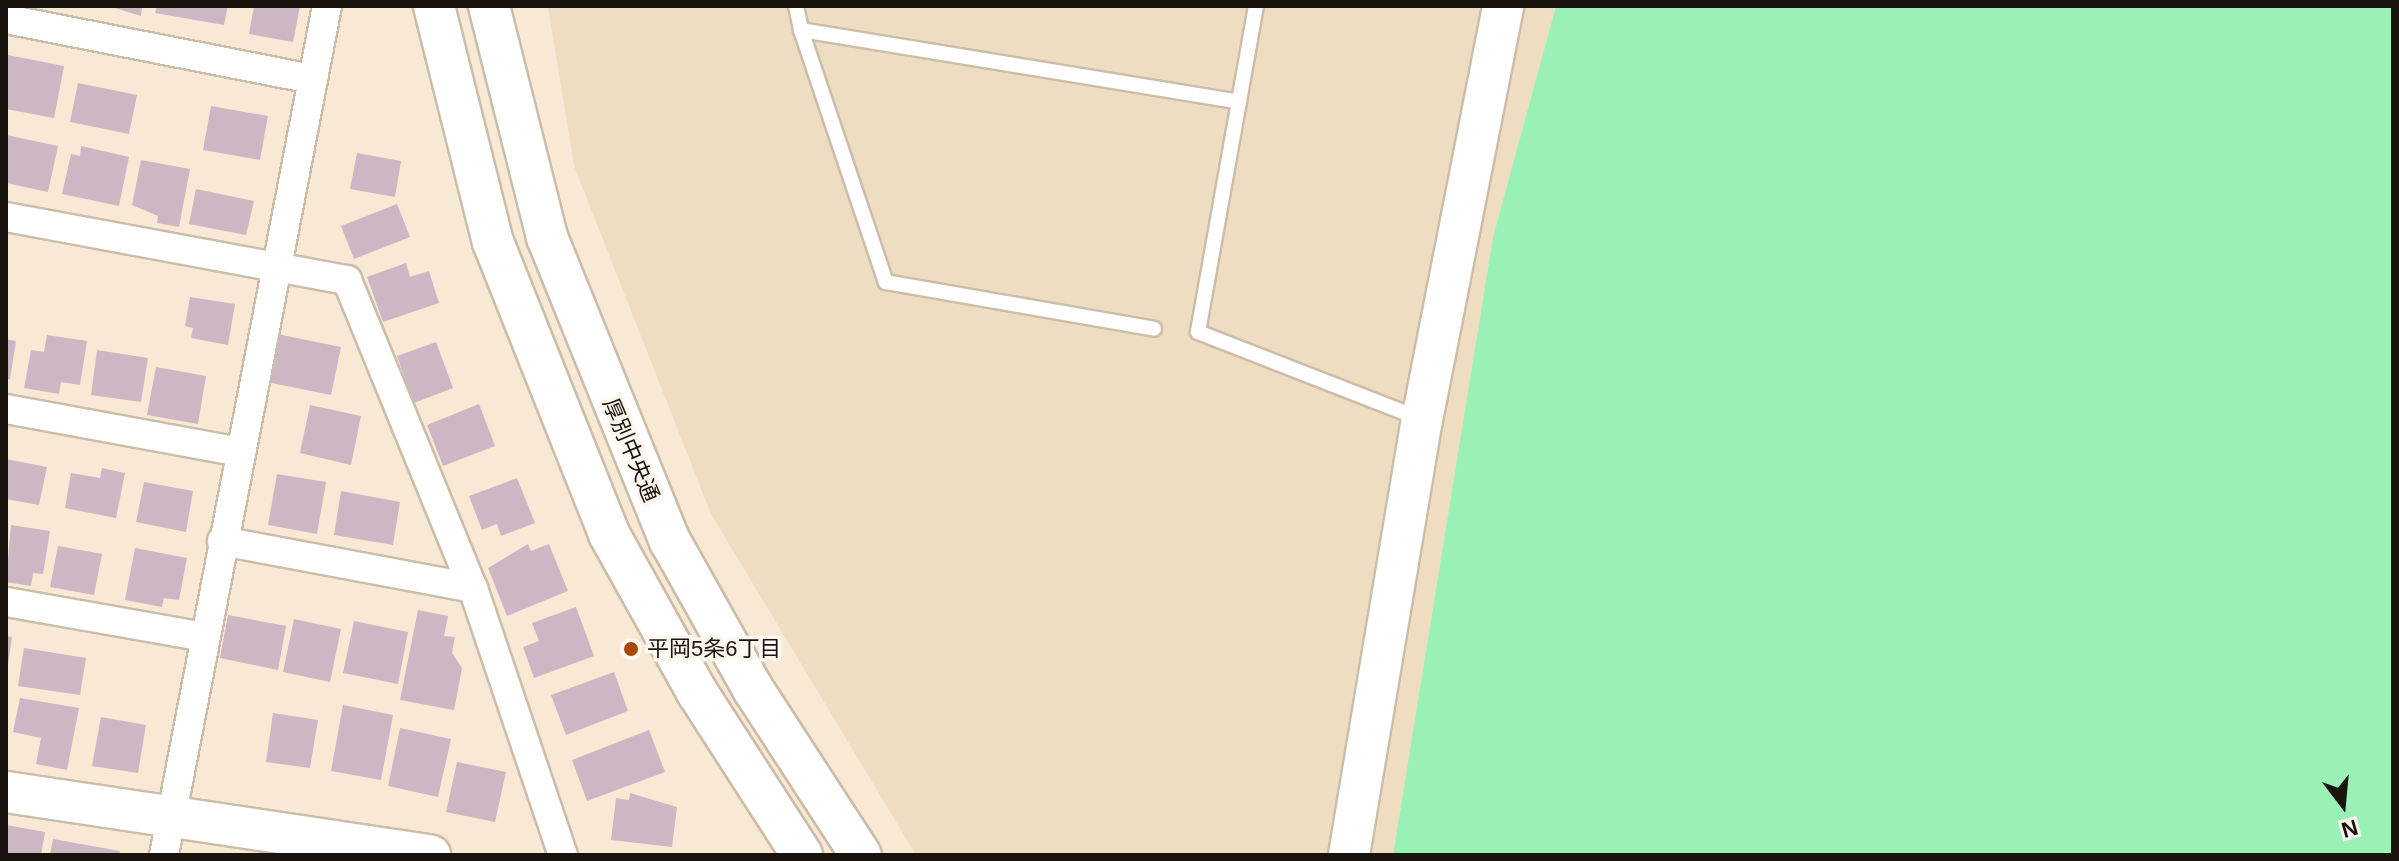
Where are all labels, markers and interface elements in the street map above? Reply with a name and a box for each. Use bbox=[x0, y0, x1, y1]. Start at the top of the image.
street label: 厚別中央通 bbox=[597, 394, 665, 506]
place label: 平岡5条6丁目 bbox=[647, 636, 781, 662]
marker: 平岡5条6丁目 bbox=[622, 640, 640, 658]
north arrow bbox=[2303, 765, 2383, 845]
text: N bbox=[2339, 814, 2361, 843]

